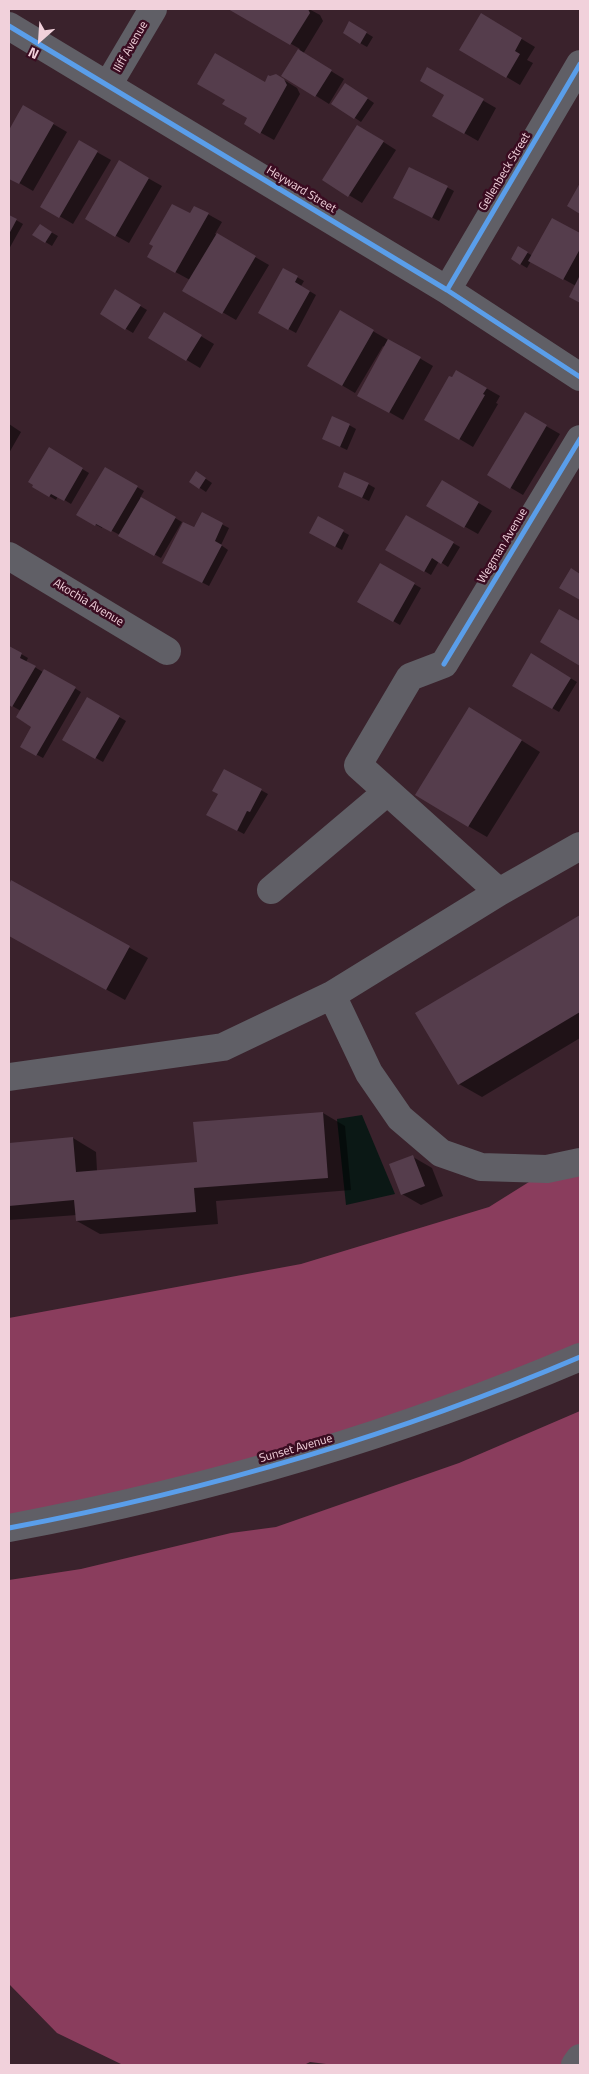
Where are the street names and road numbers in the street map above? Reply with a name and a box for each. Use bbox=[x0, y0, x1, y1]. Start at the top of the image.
street label: Iliff Avenue bbox=[111, 19, 151, 75]
street label: Gellenbeck Street bbox=[476, 130, 534, 214]
street label: Heyward Street bbox=[264, 164, 338, 216]
street label: Wegman Avenue bbox=[475, 506, 531, 586]
street label: Akochia Avenue bbox=[50, 576, 126, 630]
street label: Sunset Avenue bbox=[258, 1432, 334, 1466]

